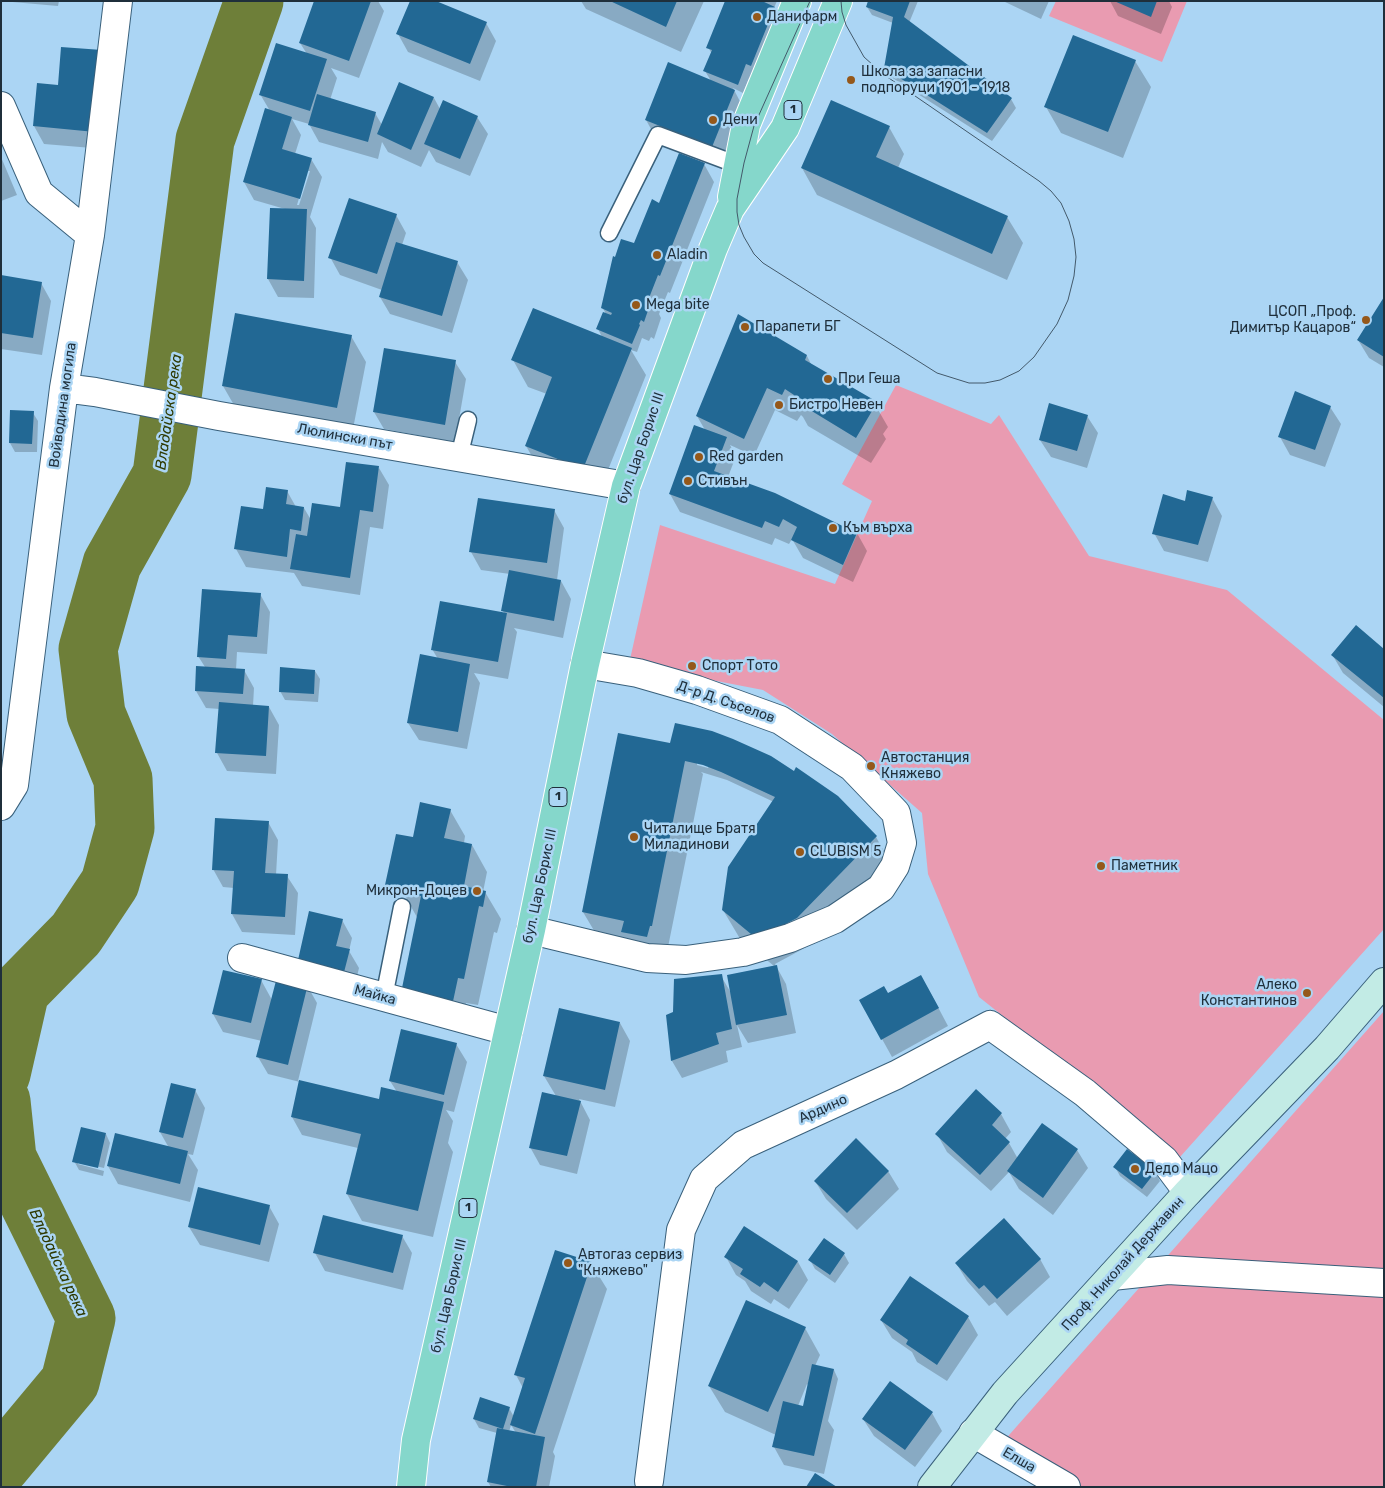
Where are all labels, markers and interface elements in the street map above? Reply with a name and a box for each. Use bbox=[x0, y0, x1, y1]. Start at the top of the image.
place label: Данифарм bbox=[767, 9, 837, 25]
marker: Данифарм bbox=[751, 11, 763, 23]
place label: Школа за запасни подпоруци 1901 - 1918 bbox=[861, 64, 1010, 96]
marker: Школа за запасни подпоруци 1901 - 1918 bbox=[845, 74, 857, 86]
road number: 1 bbox=[784, 100, 802, 120]
place label: Дени bbox=[723, 112, 758, 128]
marker: Дени bbox=[707, 114, 719, 126]
place label: Aladin bbox=[667, 247, 708, 263]
marker: Aladin bbox=[651, 249, 663, 261]
place label: Mega bite bbox=[646, 297, 710, 313]
marker: Mega bite bbox=[630, 299, 642, 311]
place label: ЦСОП „Проф. Димитър Кацаров“ bbox=[1230, 304, 1356, 336]
marker: ЦСОП „Проф. Димитър Кацаров“ bbox=[1360, 314, 1372, 326]
place label: Парапети БГ bbox=[755, 319, 840, 335]
marker: Парапети БГ bbox=[739, 321, 751, 333]
street label: Войводина могила bbox=[46, 341, 80, 469]
water label: Владайска река bbox=[152, 353, 186, 471]
place label: При Геша bbox=[838, 371, 900, 387]
marker: При Геша bbox=[822, 373, 834, 385]
street label: бул. Цар Борис III bbox=[614, 390, 668, 506]
place label: Бистро Невен bbox=[789, 397, 883, 413]
marker: Бистро Невен bbox=[773, 399, 785, 411]
street label: Люлински път bbox=[296, 420, 394, 454]
place label: Red garden bbox=[709, 449, 784, 465]
marker: Red garden bbox=[693, 451, 705, 463]
place label: Стивън bbox=[698, 473, 747, 489]
marker: Стивън bbox=[682, 475, 694, 487]
place label: Към върха bbox=[843, 520, 912, 536]
marker: Към върха bbox=[827, 522, 839, 534]
place label: Спорт Тото bbox=[702, 658, 778, 674]
marker: Спорт Тото bbox=[686, 660, 698, 672]
street label: Д-р Д. Съселов bbox=[675, 677, 777, 727]
place label: Автостанция Княжево bbox=[881, 750, 969, 782]
marker: Автостанция Княжево bbox=[865, 760, 877, 772]
road number: 1 bbox=[549, 788, 567, 806]
place label: Читалище Братя Миладинови bbox=[644, 821, 756, 854]
street label: бул. Цар Борис III bbox=[520, 827, 560, 945]
marker: Читалище Братя Миладинови bbox=[628, 831, 640, 843]
place label: CLUBISM 5 bbox=[810, 844, 882, 860]
marker: CLUBISM 5 bbox=[794, 846, 806, 858]
place label: Паметник bbox=[1111, 858, 1178, 874]
marker: Паметник bbox=[1095, 860, 1107, 872]
place label: Микрон-Доцев bbox=[366, 883, 467, 899]
marker: Микрон-Доцев bbox=[471, 885, 483, 897]
place label: Алеко Константинов bbox=[1201, 977, 1297, 1010]
street label: Майка bbox=[352, 981, 398, 1009]
marker: Алеко Константинов bbox=[1301, 987, 1313, 999]
street label: Ардино bbox=[796, 1091, 850, 1127]
place label: Дедо Мацо bbox=[1145, 1161, 1218, 1177]
marker: Дедо Мацо bbox=[1129, 1163, 1141, 1175]
street label: Проф. Николай Державин bbox=[1058, 1194, 1188, 1334]
road number: 1 bbox=[459, 1198, 477, 1218]
water label: Владайска река bbox=[25, 1206, 91, 1320]
street label: бул. Цар Борис III bbox=[428, 1237, 470, 1355]
place label: Автогаз сервиз "Княжево" bbox=[578, 1247, 682, 1280]
marker: Автогаз сервиз "Княжево" bbox=[562, 1257, 574, 1269]
street label: Елша bbox=[999, 1444, 1039, 1476]

